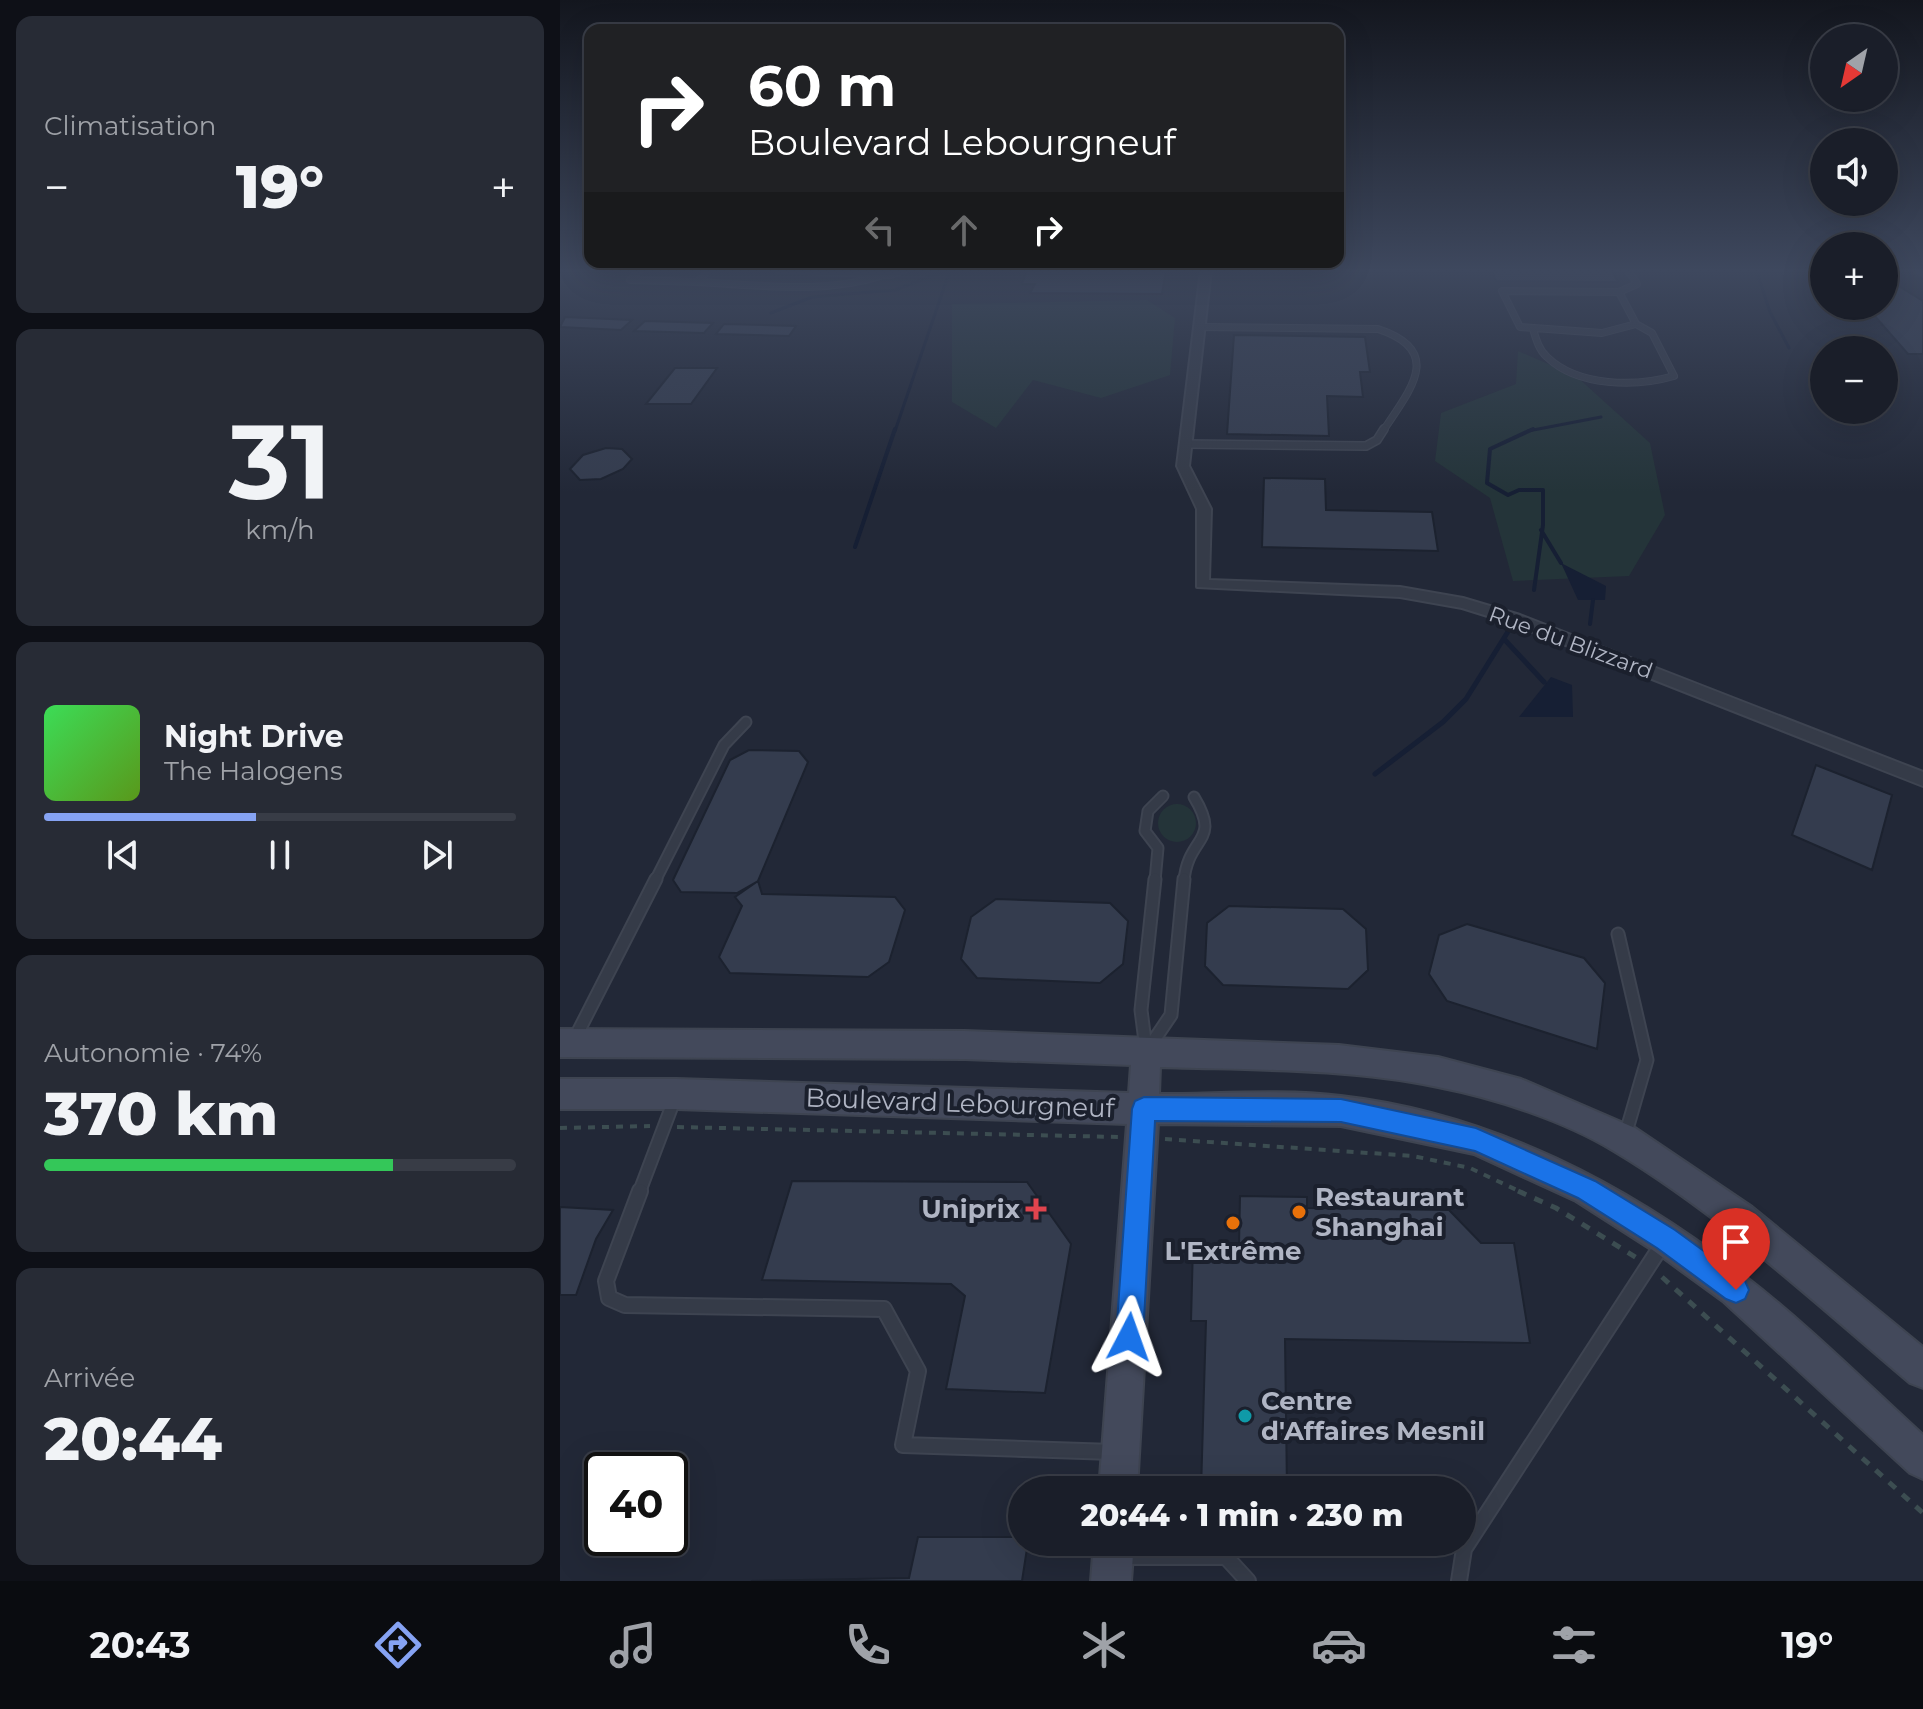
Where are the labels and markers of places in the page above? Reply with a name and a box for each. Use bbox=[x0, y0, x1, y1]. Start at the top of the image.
place label: Restaurant Shanghai bbox=[1315, 1181, 1465, 1243]
place label: Uniprix bbox=[921, 1193, 1021, 1225]
marker: Uniprix bbox=[1027, 1200, 1045, 1218]
marker: Restaurant Shanghai bbox=[1290, 1203, 1308, 1221]
pin bbox=[1702, 1208, 1770, 1290]
marker: L'Extrême bbox=[1224, 1214, 1242, 1232]
place label: L'Extrême bbox=[1165, 1235, 1301, 1267]
place label: Centre d'Affaires Mesnil bbox=[1261, 1385, 1485, 1447]
marker: Centre d'Affaires Mesnil bbox=[1236, 1407, 1254, 1425]

